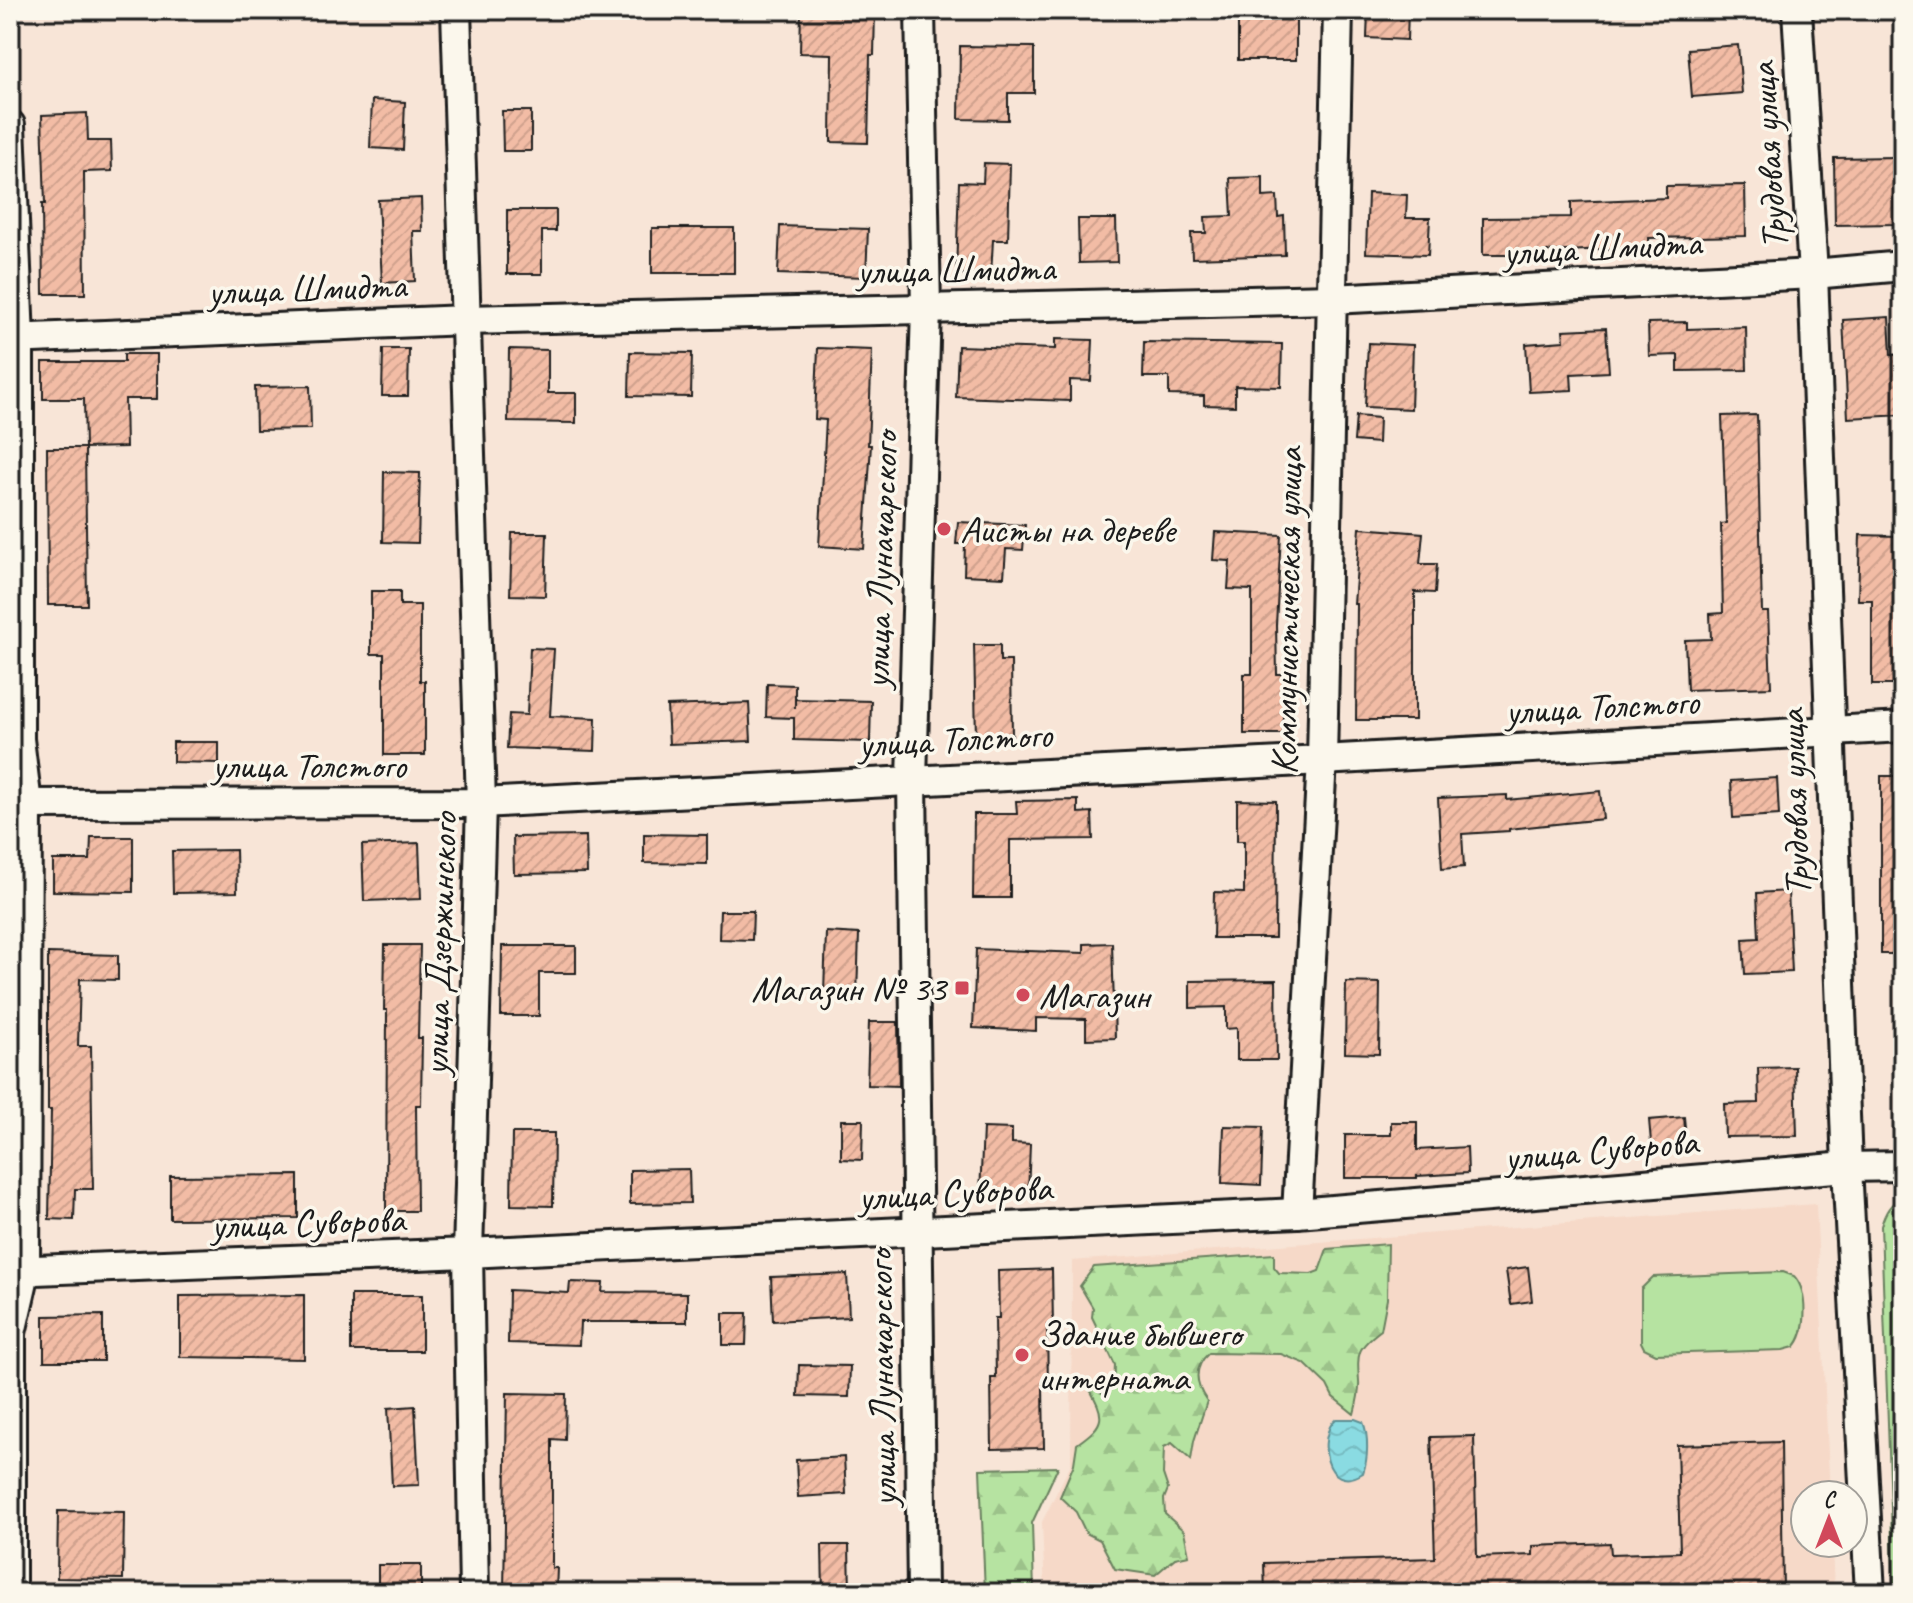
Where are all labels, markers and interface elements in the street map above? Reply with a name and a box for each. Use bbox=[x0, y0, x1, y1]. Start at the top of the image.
street label: Трудовая улица bbox=[1738, 59, 1798, 251]
street label: улица Шмидта bbox=[1500, 219, 1705, 276]
street label: улица Шмидта bbox=[854, 244, 1058, 295]
street label: улица Шмидта bbox=[205, 261, 410, 316]
street label: улица Луначарского bbox=[852, 427, 909, 691]
street label: Коммунистическая улица bbox=[1260, 445, 1313, 775]
place label: Аисты на дереве bbox=[960, 506, 1177, 553]
marker: Аисты на дереве bbox=[935, 520, 953, 538]
street label: улица Толстого bbox=[1502, 678, 1702, 735]
street label: Трудовая улица bbox=[1768, 706, 1821, 897]
street label: улица Толстого bbox=[855, 711, 1055, 768]
street label: улица Толстого bbox=[210, 742, 408, 789]
street label: улица Дзержинского bbox=[411, 809, 468, 1078]
place label: Магазин № 33 bbox=[751, 965, 949, 1012]
place label: Магазин bbox=[1039, 972, 1152, 1019]
marker: Магазин № 33 bbox=[953, 979, 971, 997]
marker: Магазин bbox=[1014, 986, 1032, 1004]
street label: улица Суворова bbox=[1500, 1117, 1702, 1182]
street label: улица Суворова bbox=[855, 1164, 1055, 1221]
street label: улица Суворова bbox=[208, 1196, 408, 1249]
street label: улица Луначарского bbox=[856, 1245, 907, 1509]
place label: Здание бывшего интерната bbox=[1038, 1310, 1245, 1401]
marker: Здание бывшего интерната bbox=[1013, 1346, 1031, 1364]
north arrow bbox=[1789, 1479, 1869, 1559]
text: С bbox=[1824, 1486, 1838, 1514]

